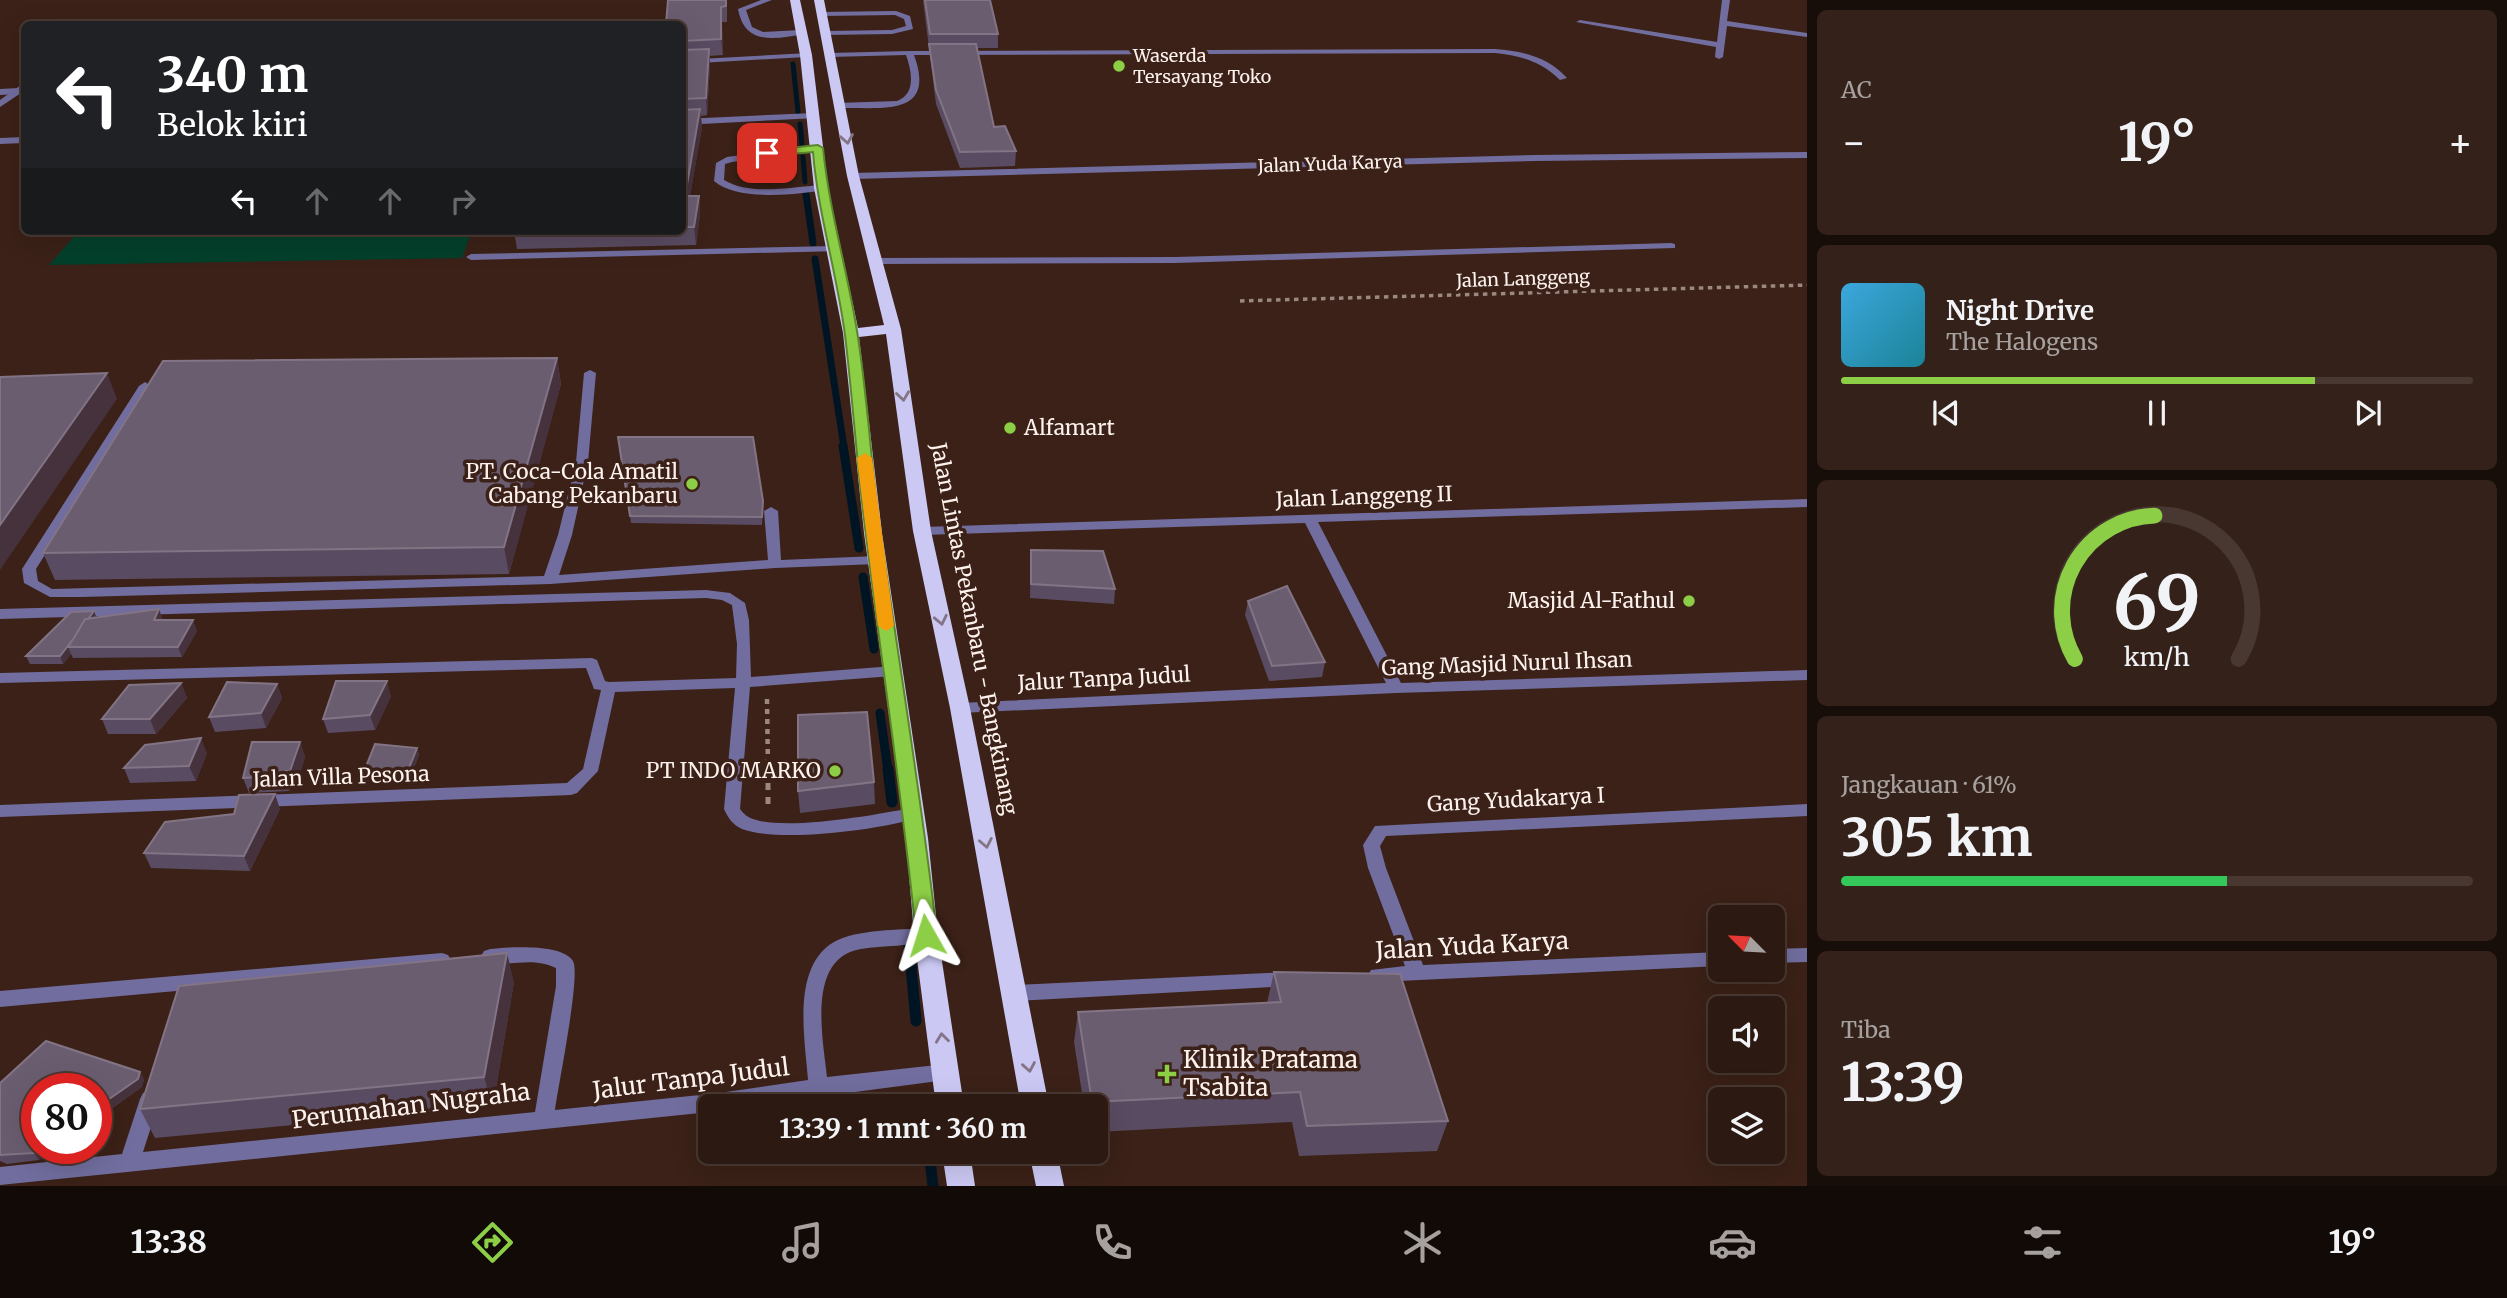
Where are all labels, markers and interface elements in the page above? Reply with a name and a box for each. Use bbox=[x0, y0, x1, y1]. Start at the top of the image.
text: 340 m bbox=[157, 44, 308, 105]
place label: Waserda Tersayang Toko bbox=[1132, 44, 1271, 88]
icon: left bbox=[42, 49, 133, 140]
marker: Waserda Tersayang Toko bbox=[1111, 58, 1127, 74]
text: AC bbox=[1841, 75, 1872, 104]
text: Belok kiri bbox=[157, 105, 308, 145]
text: 19° bbox=[2118, 110, 2196, 175]
text: − bbox=[1841, 119, 1866, 166]
text: + bbox=[2448, 119, 2473, 166]
pin bbox=[737, 123, 797, 183]
one-way arrow bbox=[838, 133, 853, 145]
icon: arrive bbox=[748, 134, 786, 172]
street label: Jalan Yuda Karya bbox=[1256, 149, 1403, 178]
icon: left bbox=[225, 182, 263, 220]
icon: ahead bbox=[298, 182, 336, 220]
icon: ahead bbox=[371, 182, 409, 220]
icon: right bbox=[444, 182, 482, 220]
street label: Jalan Langgeng bbox=[1455, 265, 1590, 292]
text: Night Drive bbox=[1946, 294, 2094, 327]
text: The Halogens bbox=[1946, 327, 2098, 356]
one-way arrow bbox=[895, 391, 910, 402]
icon: previous bbox=[1927, 394, 1965, 432]
icon: pause bbox=[2138, 394, 2176, 432]
icon: next bbox=[2349, 394, 2387, 432]
place label: Alfamart bbox=[1023, 414, 1115, 441]
marker: Alfamart bbox=[1002, 420, 1018, 436]
street label: Jalan Lintas Pekanbaru - Bangkinang bbox=[925, 440, 1024, 818]
place label: PT. Coca-Cola Amatil Cabang Pekanbaru bbox=[465, 458, 679, 509]
marker: PT. Coca-Cola Amatil Cabang Pekanbaru bbox=[684, 476, 700, 492]
street label: Jalan Langgeng II bbox=[1274, 480, 1453, 513]
text: 69 bbox=[2113, 557, 2201, 649]
place label: Masjid Al-Fathul bbox=[1508, 587, 1675, 614]
marker: Masjid Al-Fathul bbox=[1681, 593, 1697, 609]
one-way arrow bbox=[933, 614, 948, 626]
text: km/h bbox=[2124, 641, 2190, 673]
street label: Gang Masjid Nurul Ihsan bbox=[1381, 646, 1633, 681]
street label: Jalur Tanpa Judul bbox=[1016, 660, 1192, 697]
place label: PT INDO MARKO bbox=[646, 757, 821, 784]
street label: Jalan Villa Pesona bbox=[251, 760, 430, 793]
marker: PT INDO MARKO bbox=[827, 763, 843, 779]
text: Jangkauan · 61% bbox=[1841, 770, 2017, 799]
street label: Gang Yudakarya I bbox=[1426, 781, 1605, 818]
text: 305 km bbox=[1841, 805, 2033, 870]
one-way arrow bbox=[978, 837, 993, 849]
position arrow bbox=[889, 898, 963, 972]
north arrow bbox=[1708, 905, 1785, 982]
map controls bbox=[1708, 905, 1785, 1164]
street label: Jalan Yuda Karya bbox=[1374, 925, 1569, 966]
button: sound bbox=[1708, 996, 1785, 1073]
text: Tiba bbox=[1841, 1015, 1891, 1044]
one-way arrow bbox=[935, 1032, 950, 1044]
place label: Klinik Pratama Tsabita bbox=[1183, 1044, 1358, 1103]
text: 13:39 bbox=[1841, 1050, 1965, 1115]
street label: Jalur Tanpa Judul bbox=[590, 1051, 791, 1106]
one-way arrow bbox=[1020, 1061, 1035, 1073]
marker: Klinik Pratama Tsabita bbox=[1157, 1064, 1177, 1084]
speed limit sign: 80 bbox=[21, 1073, 112, 1164]
street label: Perumahan Nugraha bbox=[290, 1075, 532, 1136]
button: layers bbox=[1708, 1087, 1785, 1164]
text: 13:39 · 1 mnt · 360 m bbox=[779, 1112, 1027, 1145]
icon: directions bbox=[468, 1218, 517, 1267]
icon: music bbox=[778, 1218, 827, 1267]
icon: phone bbox=[1088, 1218, 1137, 1267]
icon: climate bbox=[1398, 1218, 1447, 1267]
icon: car bbox=[1708, 1218, 1757, 1267]
icon: filters bbox=[2018, 1218, 2067, 1267]
text: 13:38 bbox=[131, 1222, 207, 1262]
text: 19° bbox=[2328, 1222, 2376, 1262]

